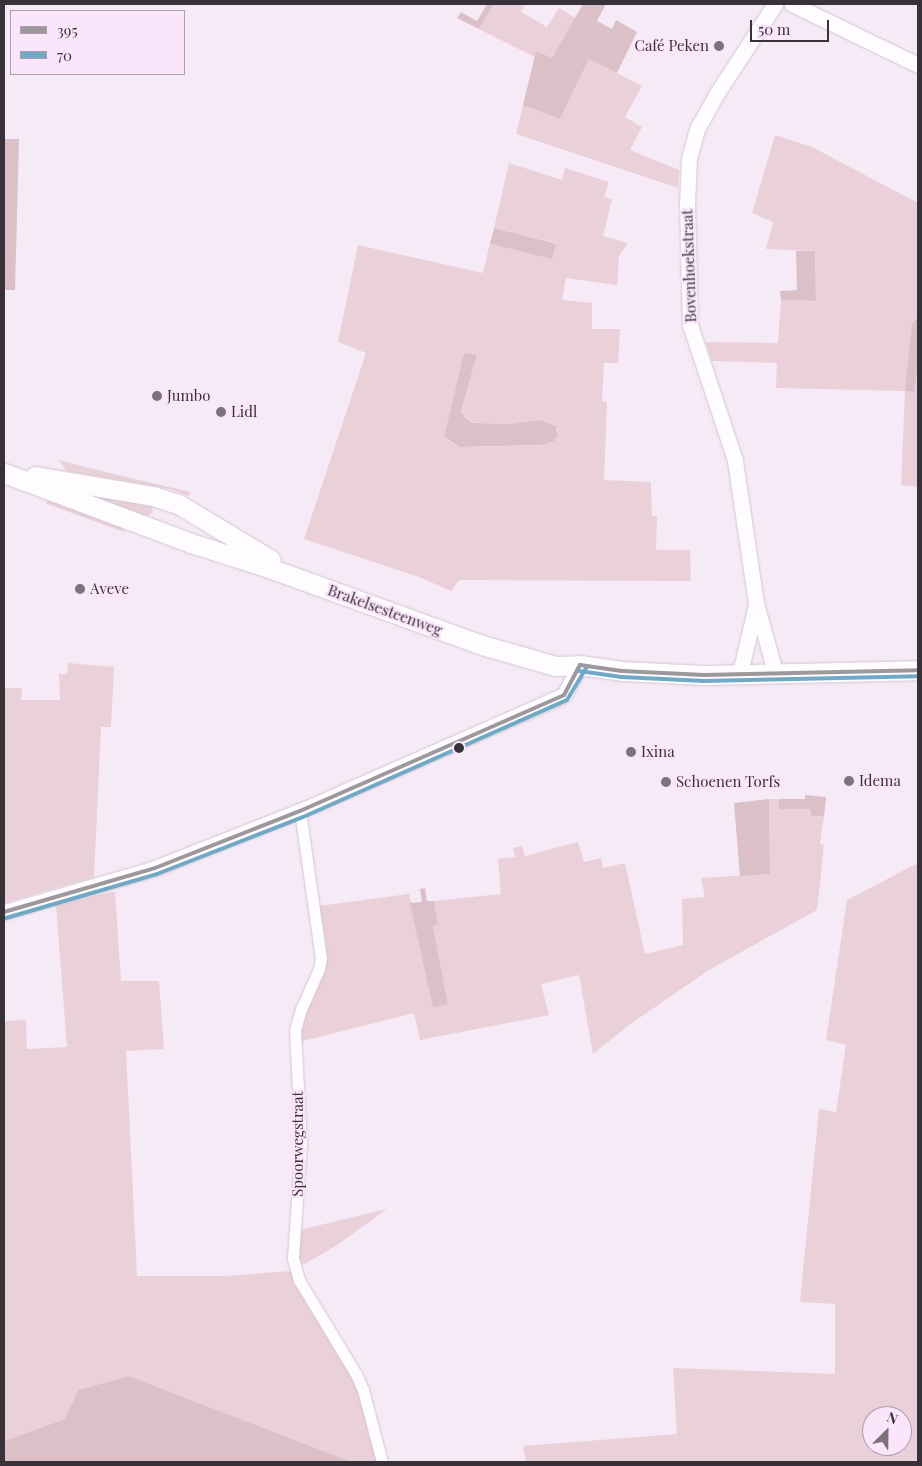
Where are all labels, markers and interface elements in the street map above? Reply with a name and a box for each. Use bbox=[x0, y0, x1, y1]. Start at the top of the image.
legend bbox=[10, 10, 185, 75]
scale bar bbox=[752, 10, 831, 42]
text: 50 m bbox=[758, 19, 790, 39]
text: 395 bbox=[57, 20, 78, 40]
place label: Café Peken bbox=[635, 37, 709, 55]
marker: Café Peken bbox=[713, 40, 725, 52]
text: 70 bbox=[57, 45, 72, 65]
street label: Bovenhoekstraat bbox=[678, 209, 700, 323]
place label: Jumbo bbox=[167, 387, 210, 405]
marker: Jumbo bbox=[151, 390, 163, 402]
place label: Lidl bbox=[231, 403, 257, 421]
marker: Lidl bbox=[215, 406, 227, 418]
place label: Aveve bbox=[90, 580, 129, 598]
street label: Brakelsesteenweg bbox=[325, 581, 445, 639]
marker: Aveve bbox=[74, 583, 86, 595]
unlabelled marker bbox=[454, 743, 464, 753]
place label: Ixina bbox=[641, 743, 675, 761]
marker: Ixina bbox=[625, 746, 637, 758]
place label: Idema bbox=[859, 772, 901, 790]
place label: Schoenen Torfs bbox=[676, 773, 780, 791]
marker: Idema bbox=[843, 775, 855, 787]
marker: Schoenen Torfs bbox=[660, 776, 672, 788]
street label: Spoorwegstraat bbox=[289, 1091, 307, 1197]
north arrow bbox=[862, 1406, 912, 1456]
text: N bbox=[884, 1407, 901, 1428]

